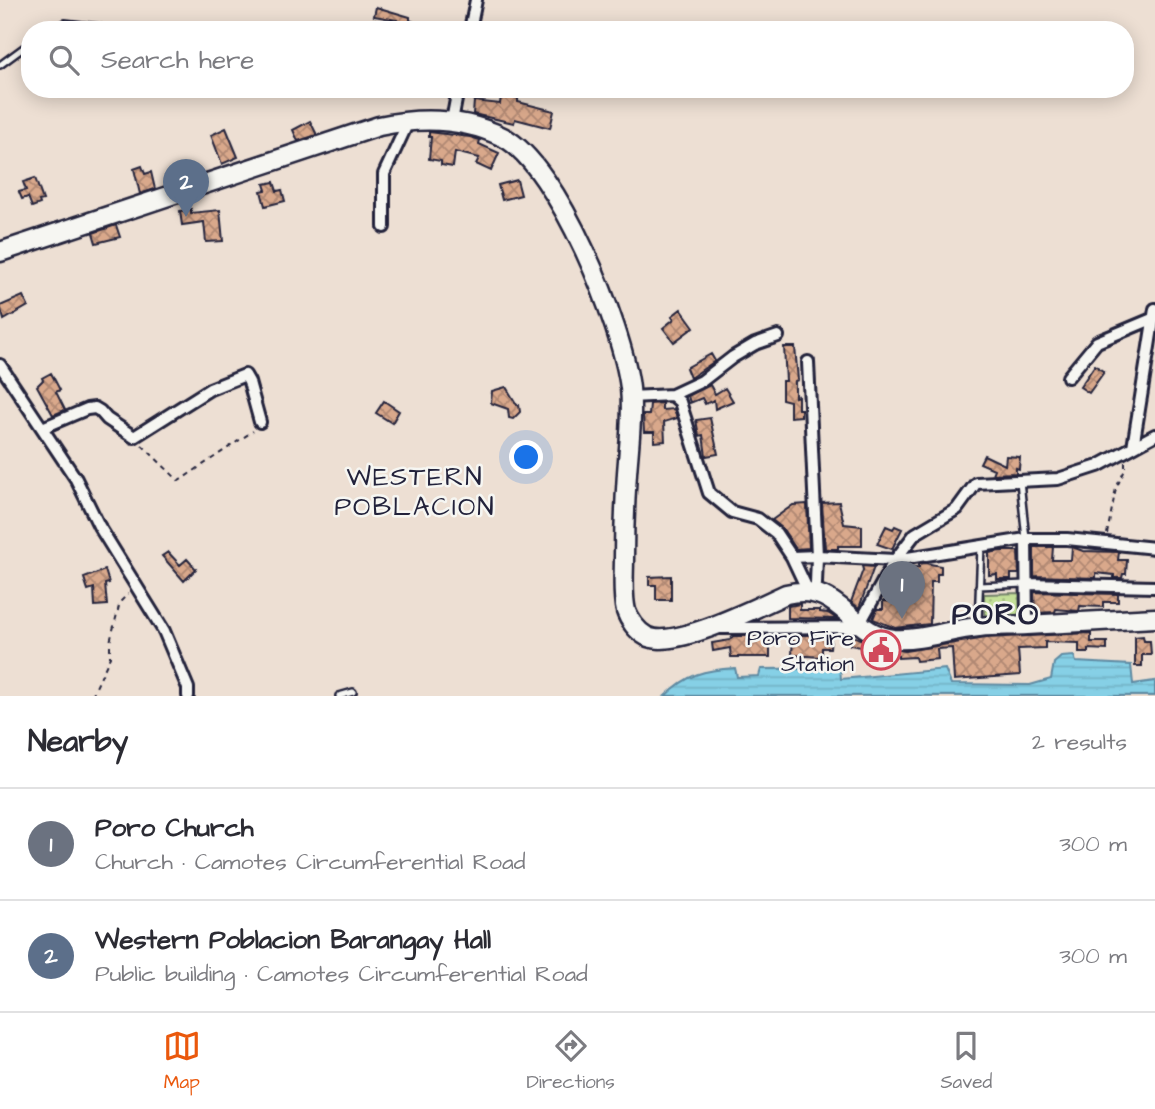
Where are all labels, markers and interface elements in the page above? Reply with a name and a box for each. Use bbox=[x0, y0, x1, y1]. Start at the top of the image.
search box bbox=[21, 21, 1134, 98]
icon: search bbox=[45, 41, 83, 79]
text: Search here bbox=[101, 42, 254, 78]
pin: 2 bbox=[163, 159, 209, 217]
your location bbox=[509, 440, 543, 474]
district label: WESTERN POBLACION bbox=[334, 459, 496, 525]
pin: 1 bbox=[879, 561, 925, 619]
district label: PORO bbox=[952, 594, 1040, 636]
place label: Poro Fire Station bbox=[747, 622, 854, 680]
public building icon: Poro Fire Station bbox=[860, 629, 902, 671]
text: Nearby bbox=[28, 721, 128, 763]
text: 2 results bbox=[1032, 726, 1127, 758]
text: Poro Church bbox=[95, 810, 254, 846]
text: 1 bbox=[50, 828, 52, 860]
text: 300 m bbox=[1059, 828, 1127, 860]
text: Church · Camotes Circumferential Road bbox=[95, 846, 525, 878]
text: Western Poblacion Barangay Hall bbox=[95, 922, 491, 958]
text: 2 bbox=[44, 940, 58, 972]
text: 300 m bbox=[1059, 940, 1127, 972]
text: Public building · Camotes Circumferential Road bbox=[95, 958, 588, 990]
tab: Map bbox=[163, 1027, 201, 1096]
tab: Directions bbox=[526, 1027, 615, 1096]
tab: Saved bbox=[940, 1027, 992, 1096]

